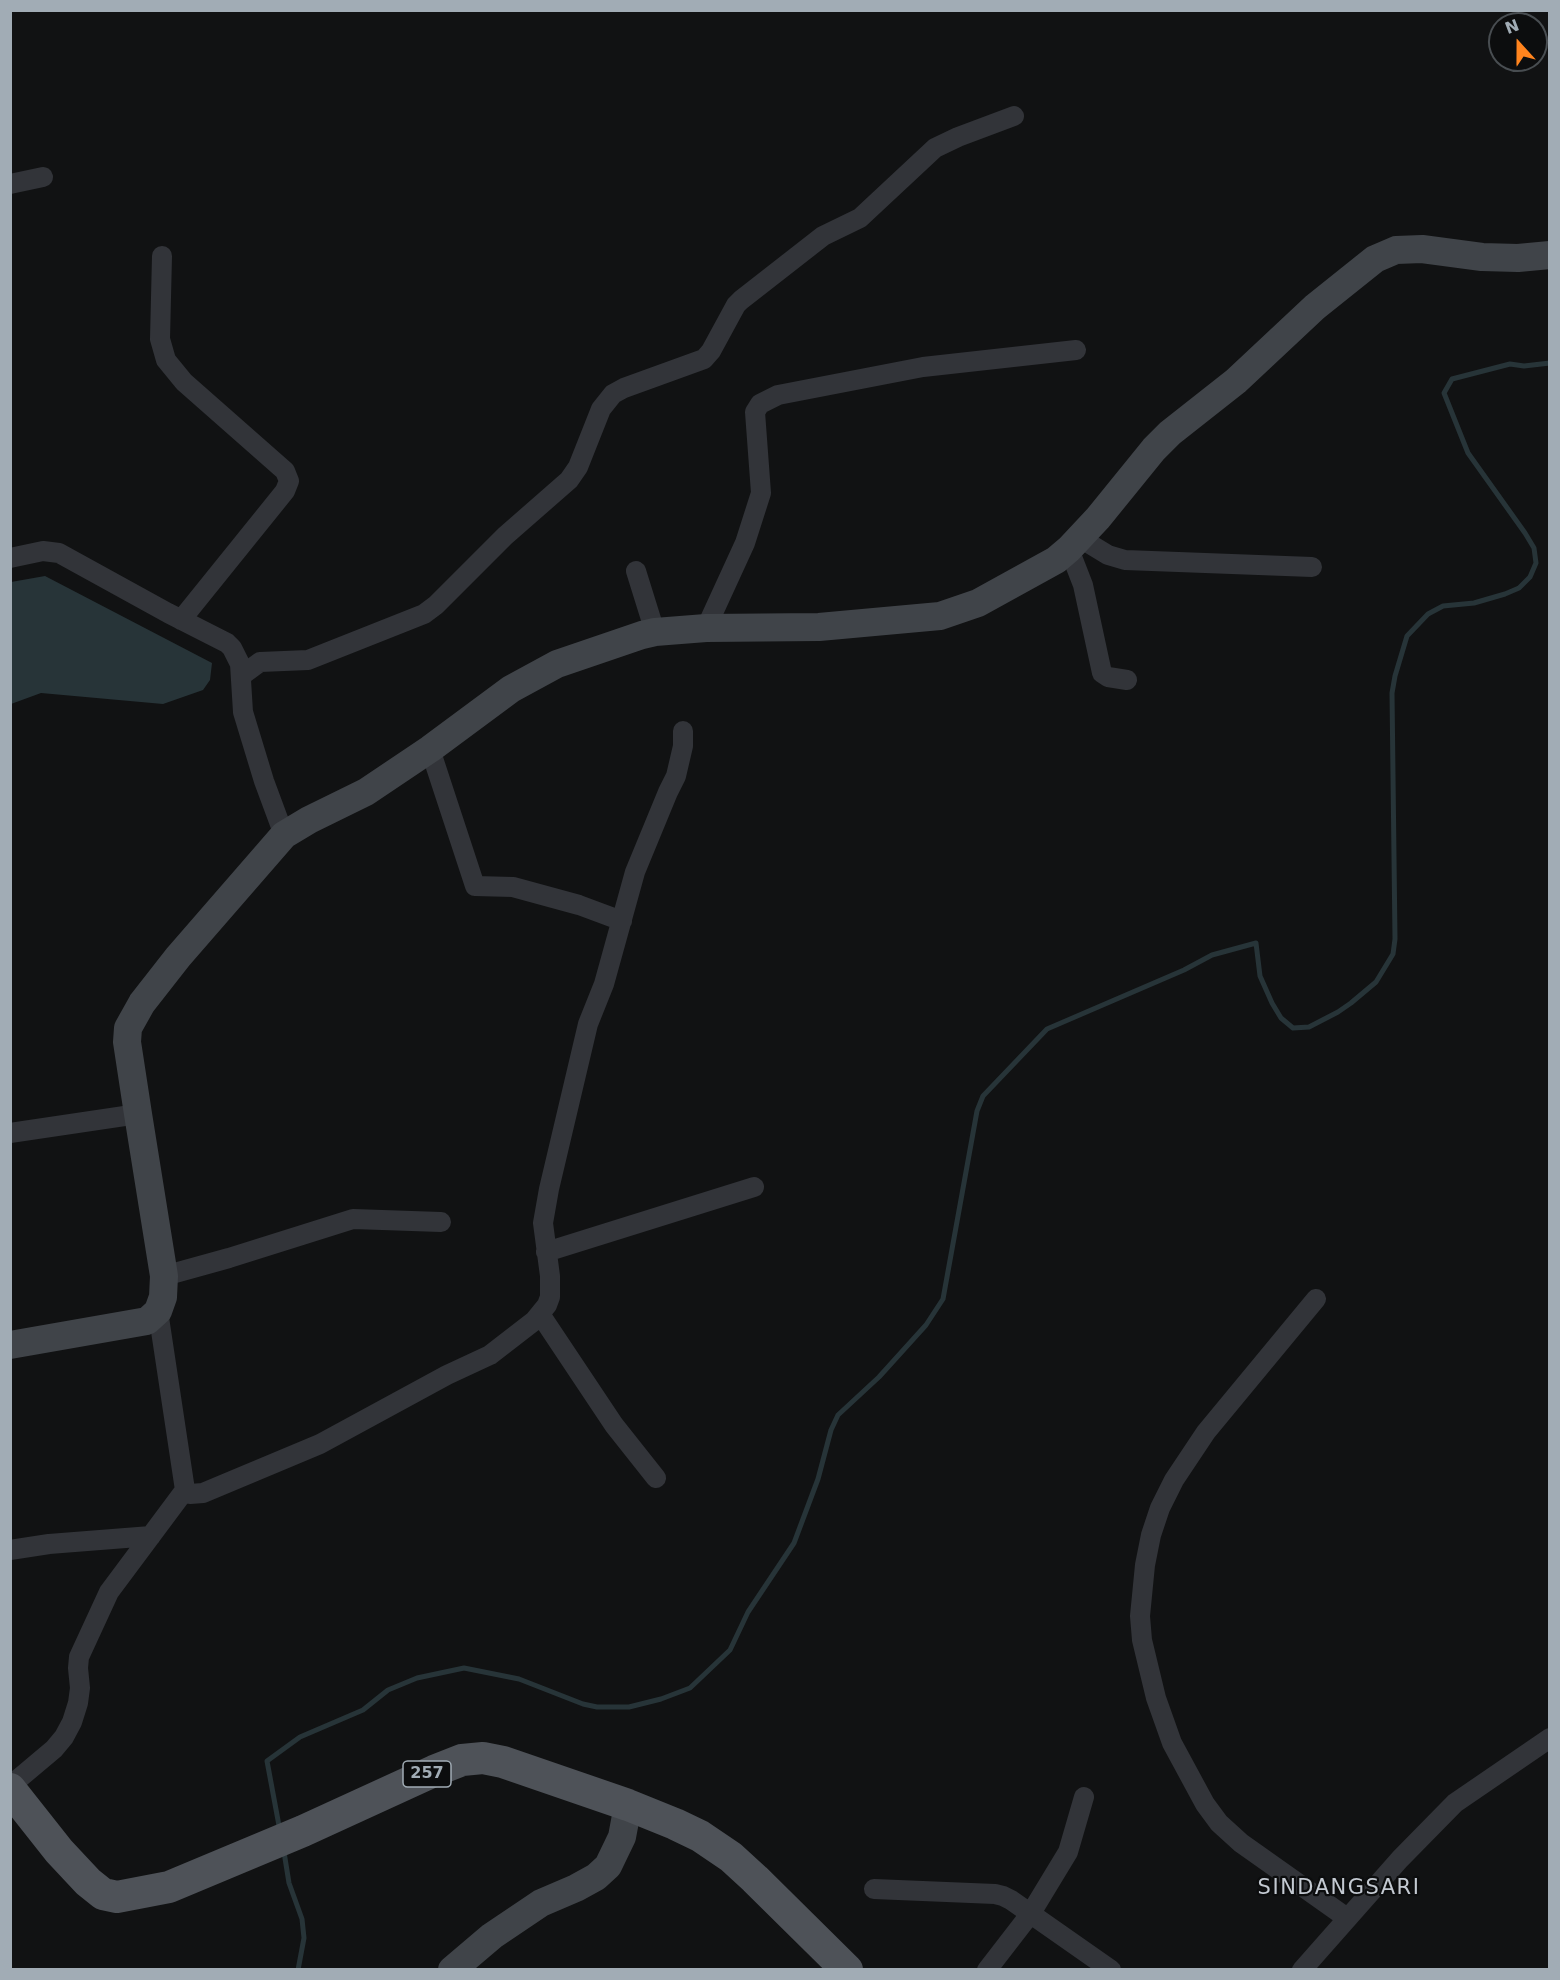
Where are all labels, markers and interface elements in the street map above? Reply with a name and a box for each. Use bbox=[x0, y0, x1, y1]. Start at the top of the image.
north arrow bbox=[1488, 12, 1548, 72]
text: N bbox=[1502, 15, 1522, 38]
road number: 257 bbox=[403, 1761, 451, 1787]
district label: SINDANGSARI bbox=[1258, 1876, 1420, 1902]

